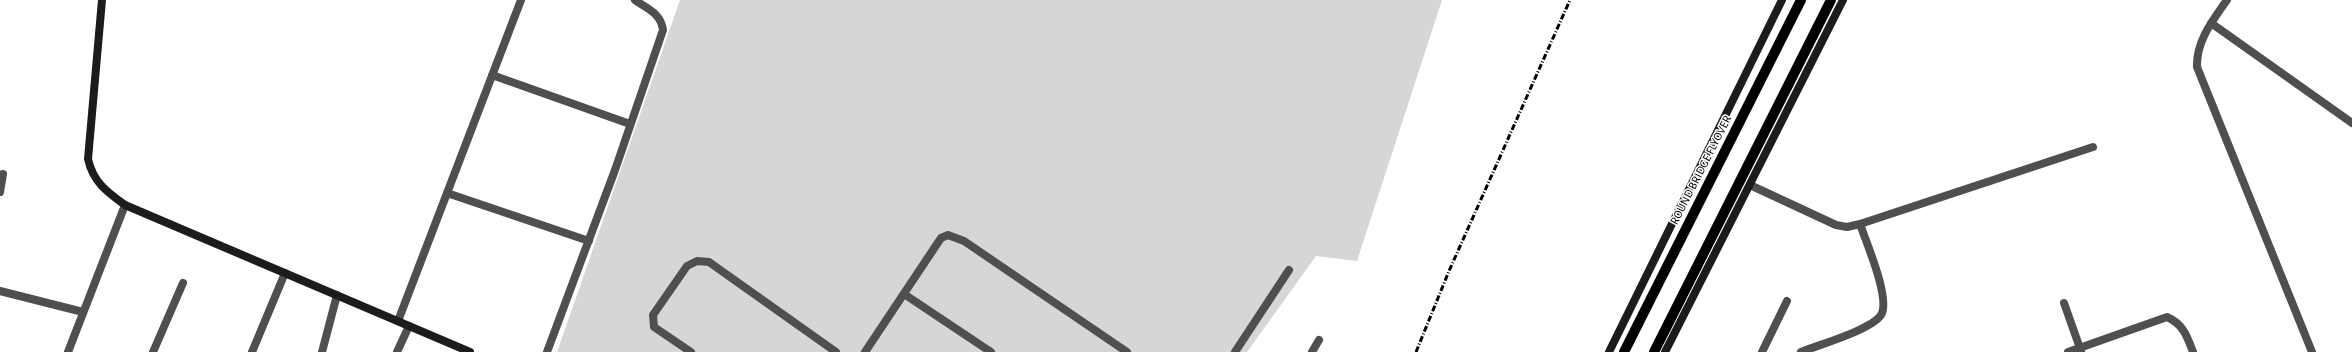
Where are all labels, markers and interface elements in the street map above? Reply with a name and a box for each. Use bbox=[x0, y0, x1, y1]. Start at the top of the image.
street label: ROUND BRIDGE FLYOVER bbox=[1667, 113, 1735, 227]

